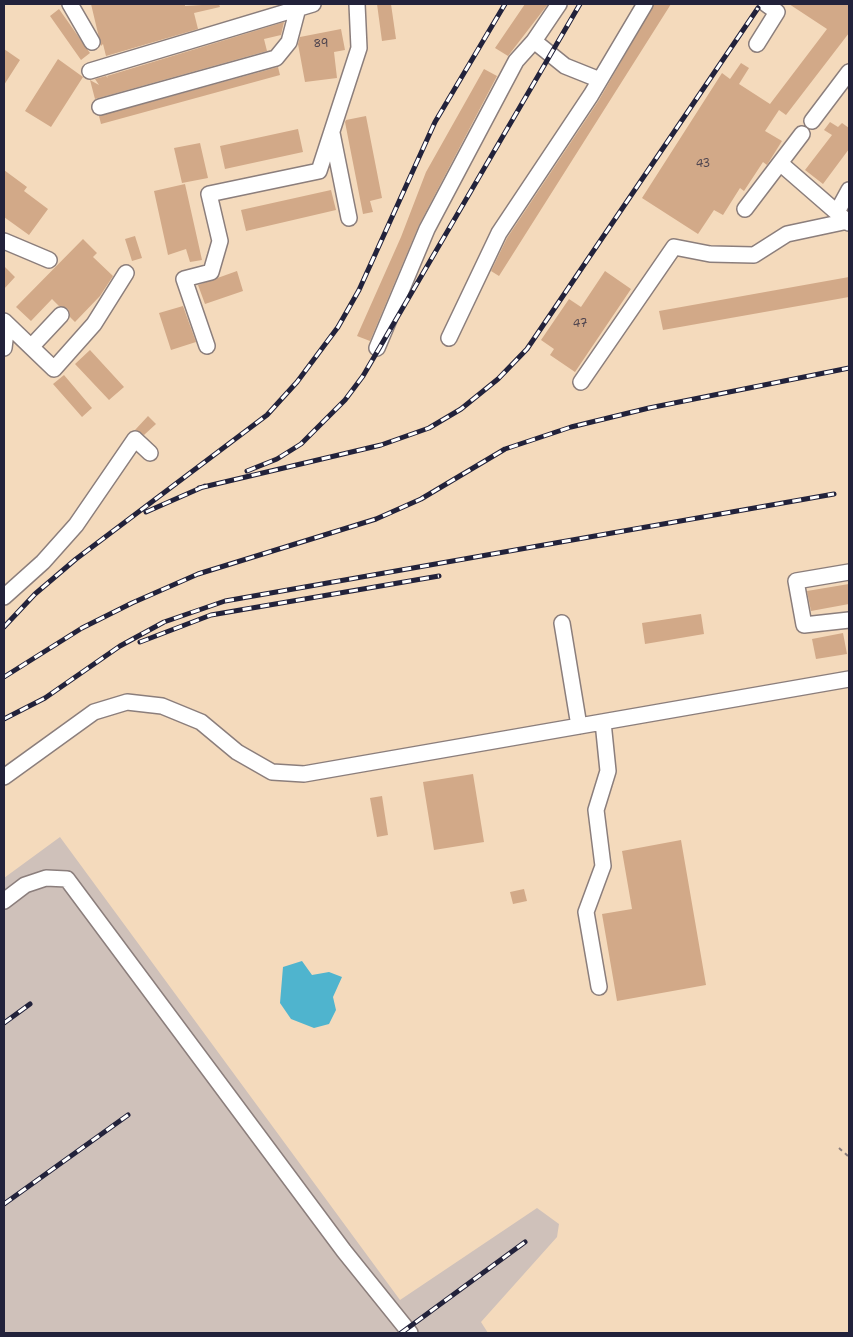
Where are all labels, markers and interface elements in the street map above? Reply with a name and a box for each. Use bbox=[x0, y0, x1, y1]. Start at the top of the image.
house number: 89 bbox=[314, 37, 328, 51]
house number: 43 bbox=[696, 157, 710, 171]
house number: 47 bbox=[573, 317, 587, 331]

